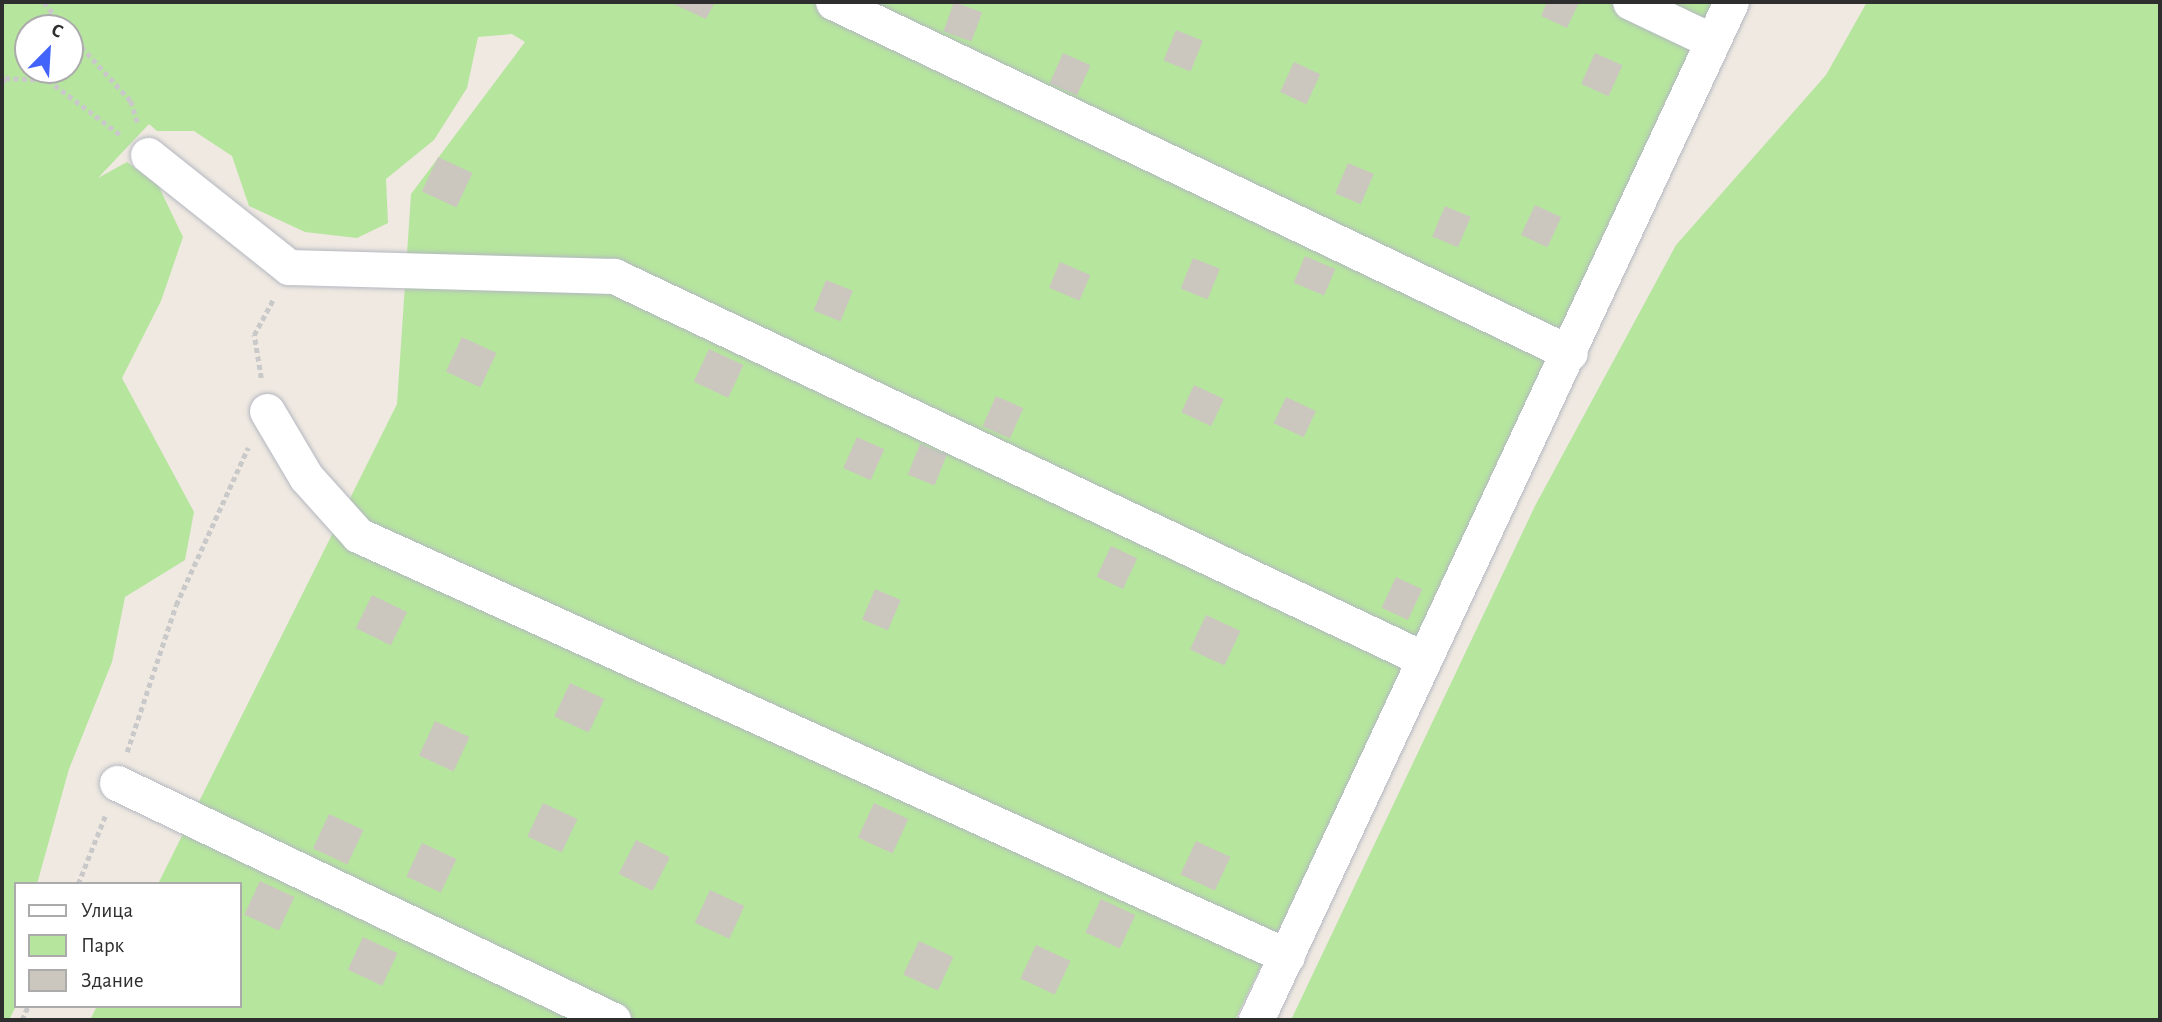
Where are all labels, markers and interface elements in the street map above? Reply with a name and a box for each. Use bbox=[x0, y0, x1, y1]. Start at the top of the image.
north arrow bbox=[14, 14, 84, 84]
text: С bbox=[48, 20, 66, 42]
legend bbox=[14, 882, 242, 1008]
text: Улица bbox=[81, 900, 133, 921]
text: Парк bbox=[81, 935, 124, 956]
text: Здание bbox=[81, 970, 144, 991]

